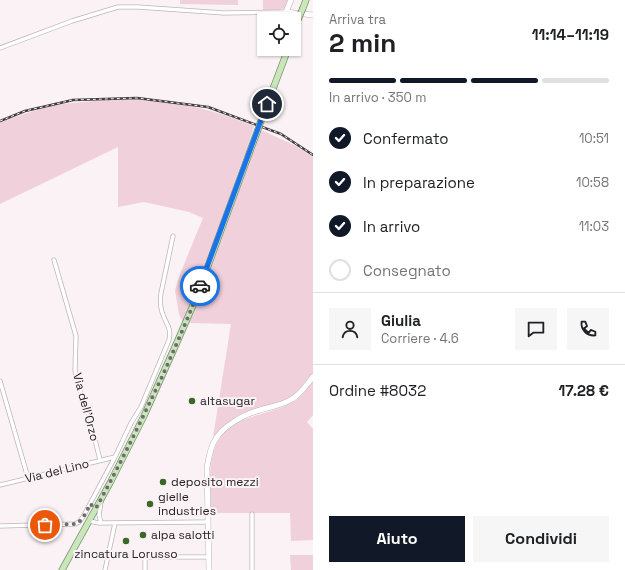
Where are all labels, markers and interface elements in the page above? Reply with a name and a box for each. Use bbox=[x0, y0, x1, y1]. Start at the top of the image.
text: Arriva tra bbox=[329, 11, 386, 28]
map controls bbox=[257, 12, 301, 56]
button: locate bbox=[257, 12, 301, 56]
text: 11:14–11:19 bbox=[532, 25, 609, 44]
text: 2 min bbox=[329, 26, 396, 60]
pin bbox=[250, 87, 284, 121]
text: In arrivo · 350 m bbox=[329, 89, 426, 106]
icon: home bbox=[256, 93, 278, 115]
icon: check bbox=[329, 127, 351, 149]
text: Confermato bbox=[363, 129, 449, 148]
text: 10:51 bbox=[579, 130, 609, 147]
icon: check bbox=[329, 171, 351, 193]
text: In preparazione bbox=[363, 173, 475, 192]
text: 10:58 bbox=[576, 174, 609, 191]
icon: check bbox=[329, 215, 351, 237]
text: In arrivo bbox=[363, 217, 420, 236]
text: 11:03 bbox=[579, 218, 609, 235]
text: Consegnato bbox=[363, 261, 451, 280]
courier bbox=[180, 266, 220, 306]
icon: car bbox=[189, 275, 211, 297]
button: person bbox=[329, 308, 371, 350]
button: chat bbox=[515, 308, 557, 350]
button: phone bbox=[567, 308, 609, 350]
text: Giulia bbox=[381, 311, 421, 330]
text: Corriere · 4.6 bbox=[381, 330, 459, 347]
street label: Via dell'Orzo bbox=[69, 371, 103, 443]
text: Ordine #8032 bbox=[329, 381, 426, 400]
text: 17.28 € bbox=[559, 381, 609, 400]
place label: altasugar bbox=[200, 393, 255, 409]
marker: altasugar bbox=[187, 396, 197, 406]
street label: Via del Lino bbox=[23, 455, 91, 487]
place label: deposito mezzi bbox=[171, 474, 259, 490]
marker: deposito mezzi bbox=[158, 477, 168, 487]
place label: gielle industries bbox=[158, 489, 216, 519]
marker: gielle industries bbox=[145, 499, 155, 509]
pin bbox=[28, 508, 62, 542]
icon: bag bbox=[34, 514, 56, 536]
button: Aiuto bbox=[329, 516, 465, 562]
button: Condividi bbox=[473, 516, 609, 562]
place label: alpa salotti bbox=[151, 527, 214, 543]
marker: alpa salotti bbox=[138, 530, 148, 540]
marker: zincatura Lorusso bbox=[121, 536, 131, 546]
place label: zincatura Lorusso bbox=[74, 546, 178, 562]

